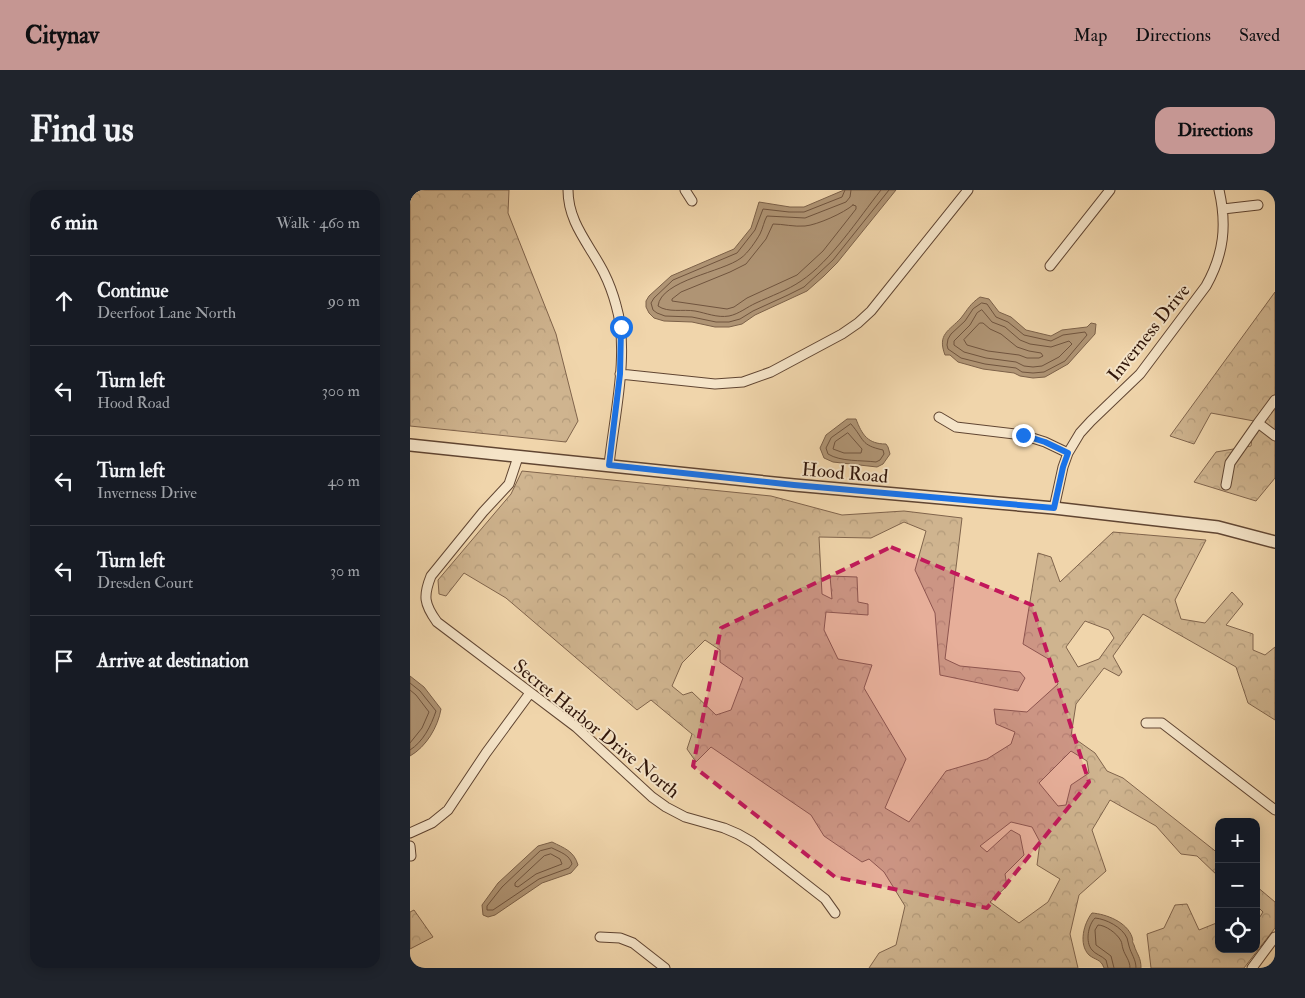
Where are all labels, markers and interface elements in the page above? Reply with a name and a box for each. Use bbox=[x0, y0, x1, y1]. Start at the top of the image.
text: Citynav bbox=[25, 20, 99, 51]
text: Map bbox=[1074, 24, 1107, 47]
text: Directions bbox=[1135, 24, 1211, 47]
text: Saved bbox=[1239, 24, 1280, 47]
button: Directions bbox=[1155, 107, 1275, 154]
text: Find us bbox=[30, 108, 134, 152]
text: 6 min bbox=[50, 209, 98, 236]
text: Walk · 460 m bbox=[276, 213, 360, 233]
text: Continue bbox=[97, 279, 168, 303]
street label: Inverness Drive bbox=[1102, 279, 1195, 386]
icon: ahead bbox=[50, 287, 78, 315]
text: 90 m bbox=[328, 291, 360, 311]
text: Deerfoot Lane North bbox=[97, 303, 236, 323]
route start bbox=[610, 316, 633, 339]
text: Turn left bbox=[97, 369, 165, 393]
icon: left bbox=[50, 377, 78, 405]
text: 300 m bbox=[322, 381, 360, 401]
text: Hood Road bbox=[97, 393, 170, 413]
route end bbox=[1012, 424, 1035, 447]
street label: Hood Road bbox=[801, 457, 890, 489]
text: Turn left bbox=[97, 459, 165, 483]
icon: left bbox=[50, 467, 78, 495]
text: 40 m bbox=[327, 471, 360, 491]
text: Inverness Drive bbox=[97, 483, 197, 503]
text: Turn left bbox=[97, 549, 165, 573]
icon: left bbox=[50, 557, 78, 585]
text: 30 m bbox=[330, 561, 360, 581]
text: Dresden Court bbox=[97, 573, 193, 593]
icon: arrive bbox=[50, 647, 78, 675]
text: Arrive at destination bbox=[97, 649, 249, 673]
street label: Secret Harbor Drive North bbox=[508, 654, 685, 803]
map controls bbox=[1215, 818, 1260, 953]
button: + bbox=[1215, 818, 1260, 863]
button: − bbox=[1215, 863, 1260, 908]
button: locate bbox=[1215, 908, 1260, 953]

